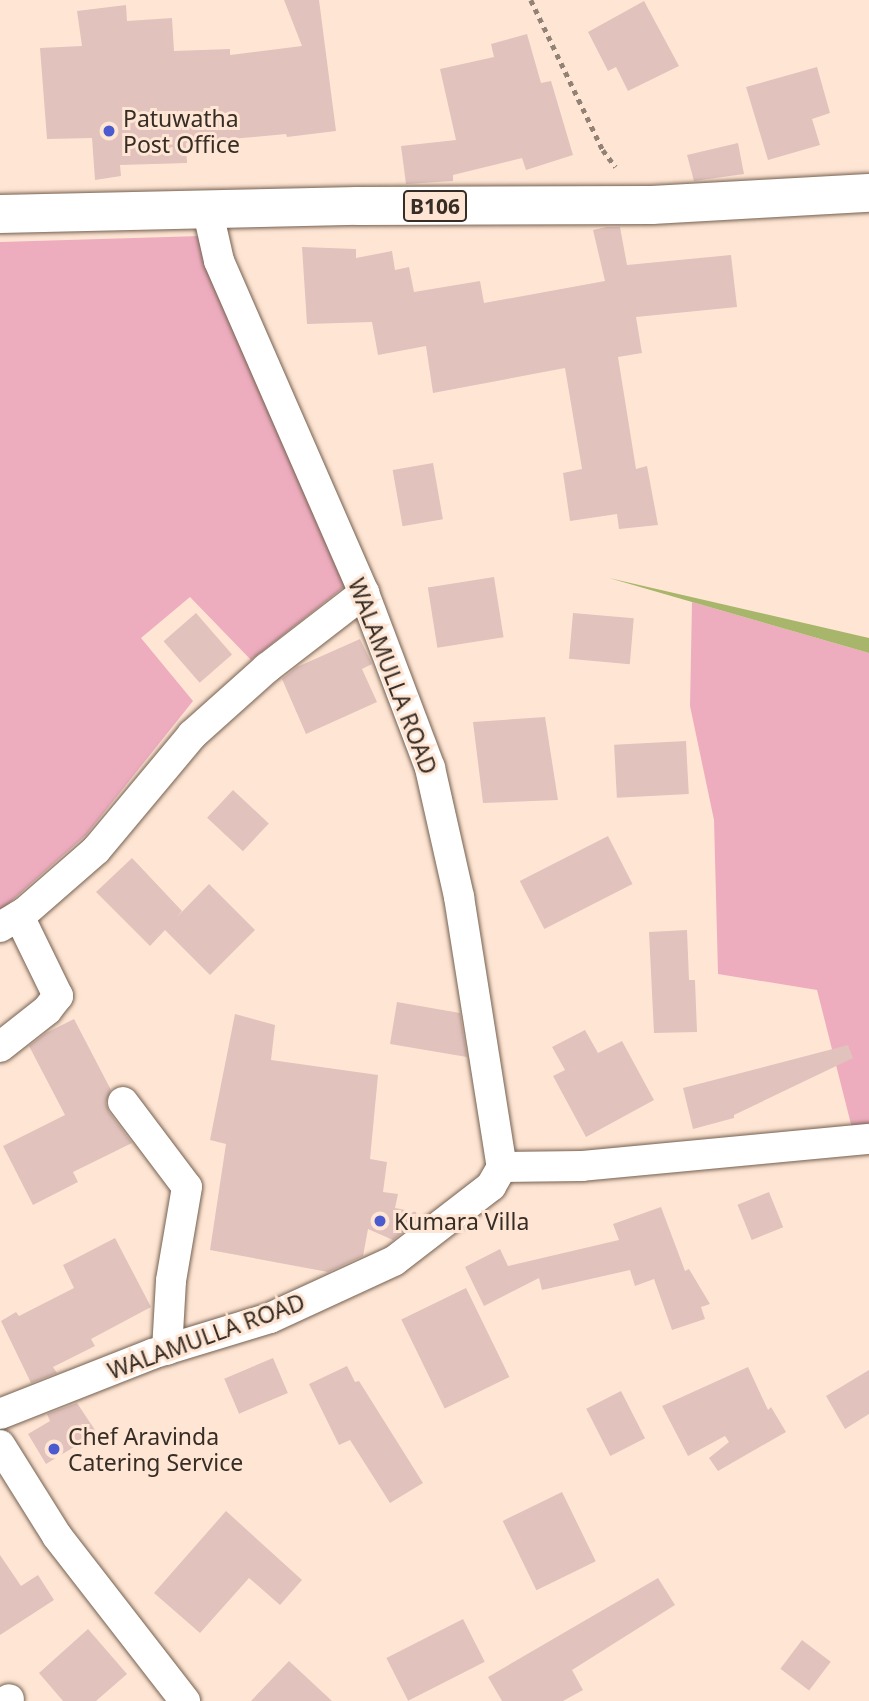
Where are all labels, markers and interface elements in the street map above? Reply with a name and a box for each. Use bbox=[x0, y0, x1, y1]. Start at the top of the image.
place label: Patuwatha Post Office bbox=[123, 104, 240, 158]
marker: Patuwatha Post Office bbox=[101, 123, 117, 139]
road number: B106 bbox=[402, 188, 468, 224]
street label: WALAMULLA ROAD bbox=[343, 574, 443, 778]
place label: Kumara Villa bbox=[394, 1207, 529, 1235]
marker: Kumara Villa bbox=[372, 1213, 388, 1229]
street label: WALAMULLA ROAD bbox=[104, 1288, 308, 1384]
place label: Chef Aravinda Catering Service bbox=[68, 1422, 243, 1476]
marker: Chef Aravinda Catering Service bbox=[46, 1441, 62, 1457]

